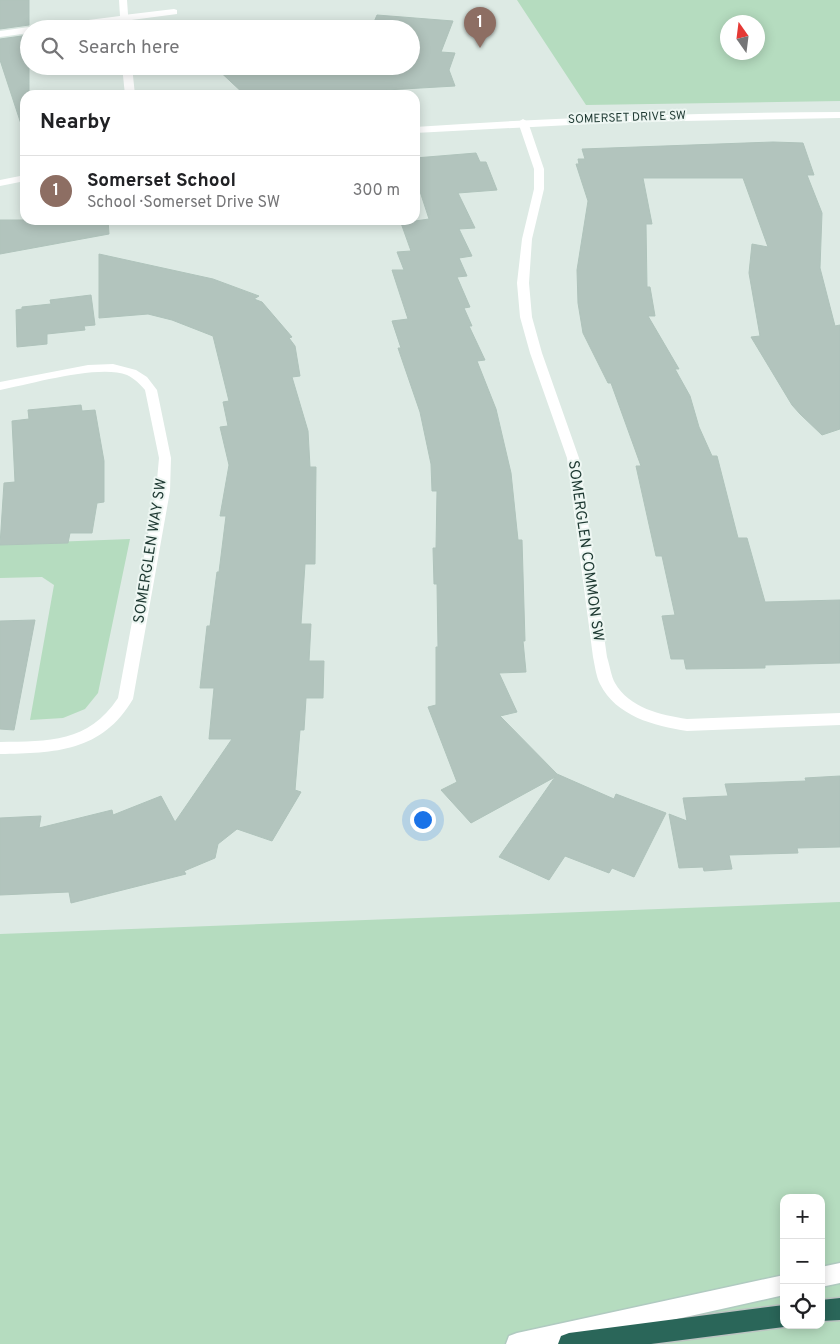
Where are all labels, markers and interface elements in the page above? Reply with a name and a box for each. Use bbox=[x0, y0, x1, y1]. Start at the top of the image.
pin: 1 bbox=[464, 7, 496, 48]
north arrow bbox=[720, 15, 765, 60]
search box bbox=[20, 20, 420, 75]
icon: search bbox=[38, 34, 66, 62]
text: Search here bbox=[78, 36, 180, 60]
street label: SOMERSET DRIVE SW bbox=[568, 108, 686, 128]
text: Nearby bbox=[40, 109, 111, 136]
text: Somerset School bbox=[87, 169, 236, 193]
text: 1 bbox=[53, 181, 59, 201]
text: 300 m bbox=[353, 181, 400, 201]
text: School · Somerset Drive SW bbox=[87, 193, 280, 213]
street label: SOMERGLEN COMMON SW bbox=[563, 459, 607, 643]
street label: SOMERGLEN WAY SW bbox=[130, 477, 172, 625]
your location bbox=[410, 807, 436, 833]
map controls bbox=[780, 1194, 825, 1329]
button: + bbox=[780, 1194, 825, 1239]
button: − bbox=[780, 1239, 825, 1284]
button: locate bbox=[780, 1284, 825, 1329]

